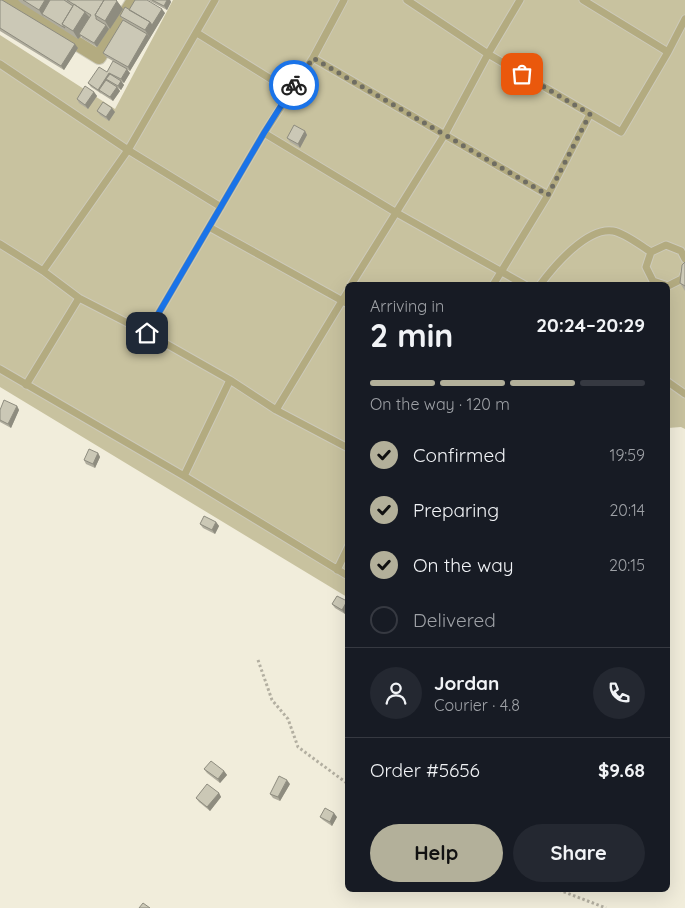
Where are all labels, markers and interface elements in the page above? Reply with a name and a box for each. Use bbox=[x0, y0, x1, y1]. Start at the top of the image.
pin bbox=[501, 53, 543, 95]
courier bbox=[269, 60, 319, 110]
icon: bag bbox=[508, 60, 536, 88]
icon: bike bbox=[280, 71, 308, 99]
text: Arriving in bbox=[370, 296, 444, 316]
pin bbox=[126, 312, 168, 354]
text: 20:24–20:29 bbox=[536, 313, 645, 337]
text: 2 min bbox=[370, 315, 453, 355]
icon: home bbox=[133, 319, 161, 347]
text: On the way · 120 m bbox=[370, 394, 510, 414]
icon: check bbox=[370, 441, 398, 469]
text: Confirmed bbox=[413, 443, 506, 467]
text: 19:59 bbox=[610, 445, 645, 465]
icon: check bbox=[370, 496, 398, 524]
text: Preparing bbox=[413, 498, 499, 522]
text: 20:14 bbox=[610, 500, 645, 520]
icon: check bbox=[370, 551, 398, 579]
text: On the way bbox=[413, 553, 514, 577]
text: 20:15 bbox=[609, 555, 645, 575]
text: Delivered bbox=[413, 608, 496, 632]
button: person bbox=[370, 667, 422, 719]
button: phone bbox=[593, 667, 645, 719]
text: Jordan bbox=[434, 671, 499, 695]
text: Courier · 4.8 bbox=[434, 695, 520, 715]
text: Order #5656 bbox=[370, 758, 480, 782]
text: $9.68 bbox=[598, 758, 645, 782]
button: Help bbox=[370, 824, 503, 882]
button: Share bbox=[513, 824, 645, 882]

